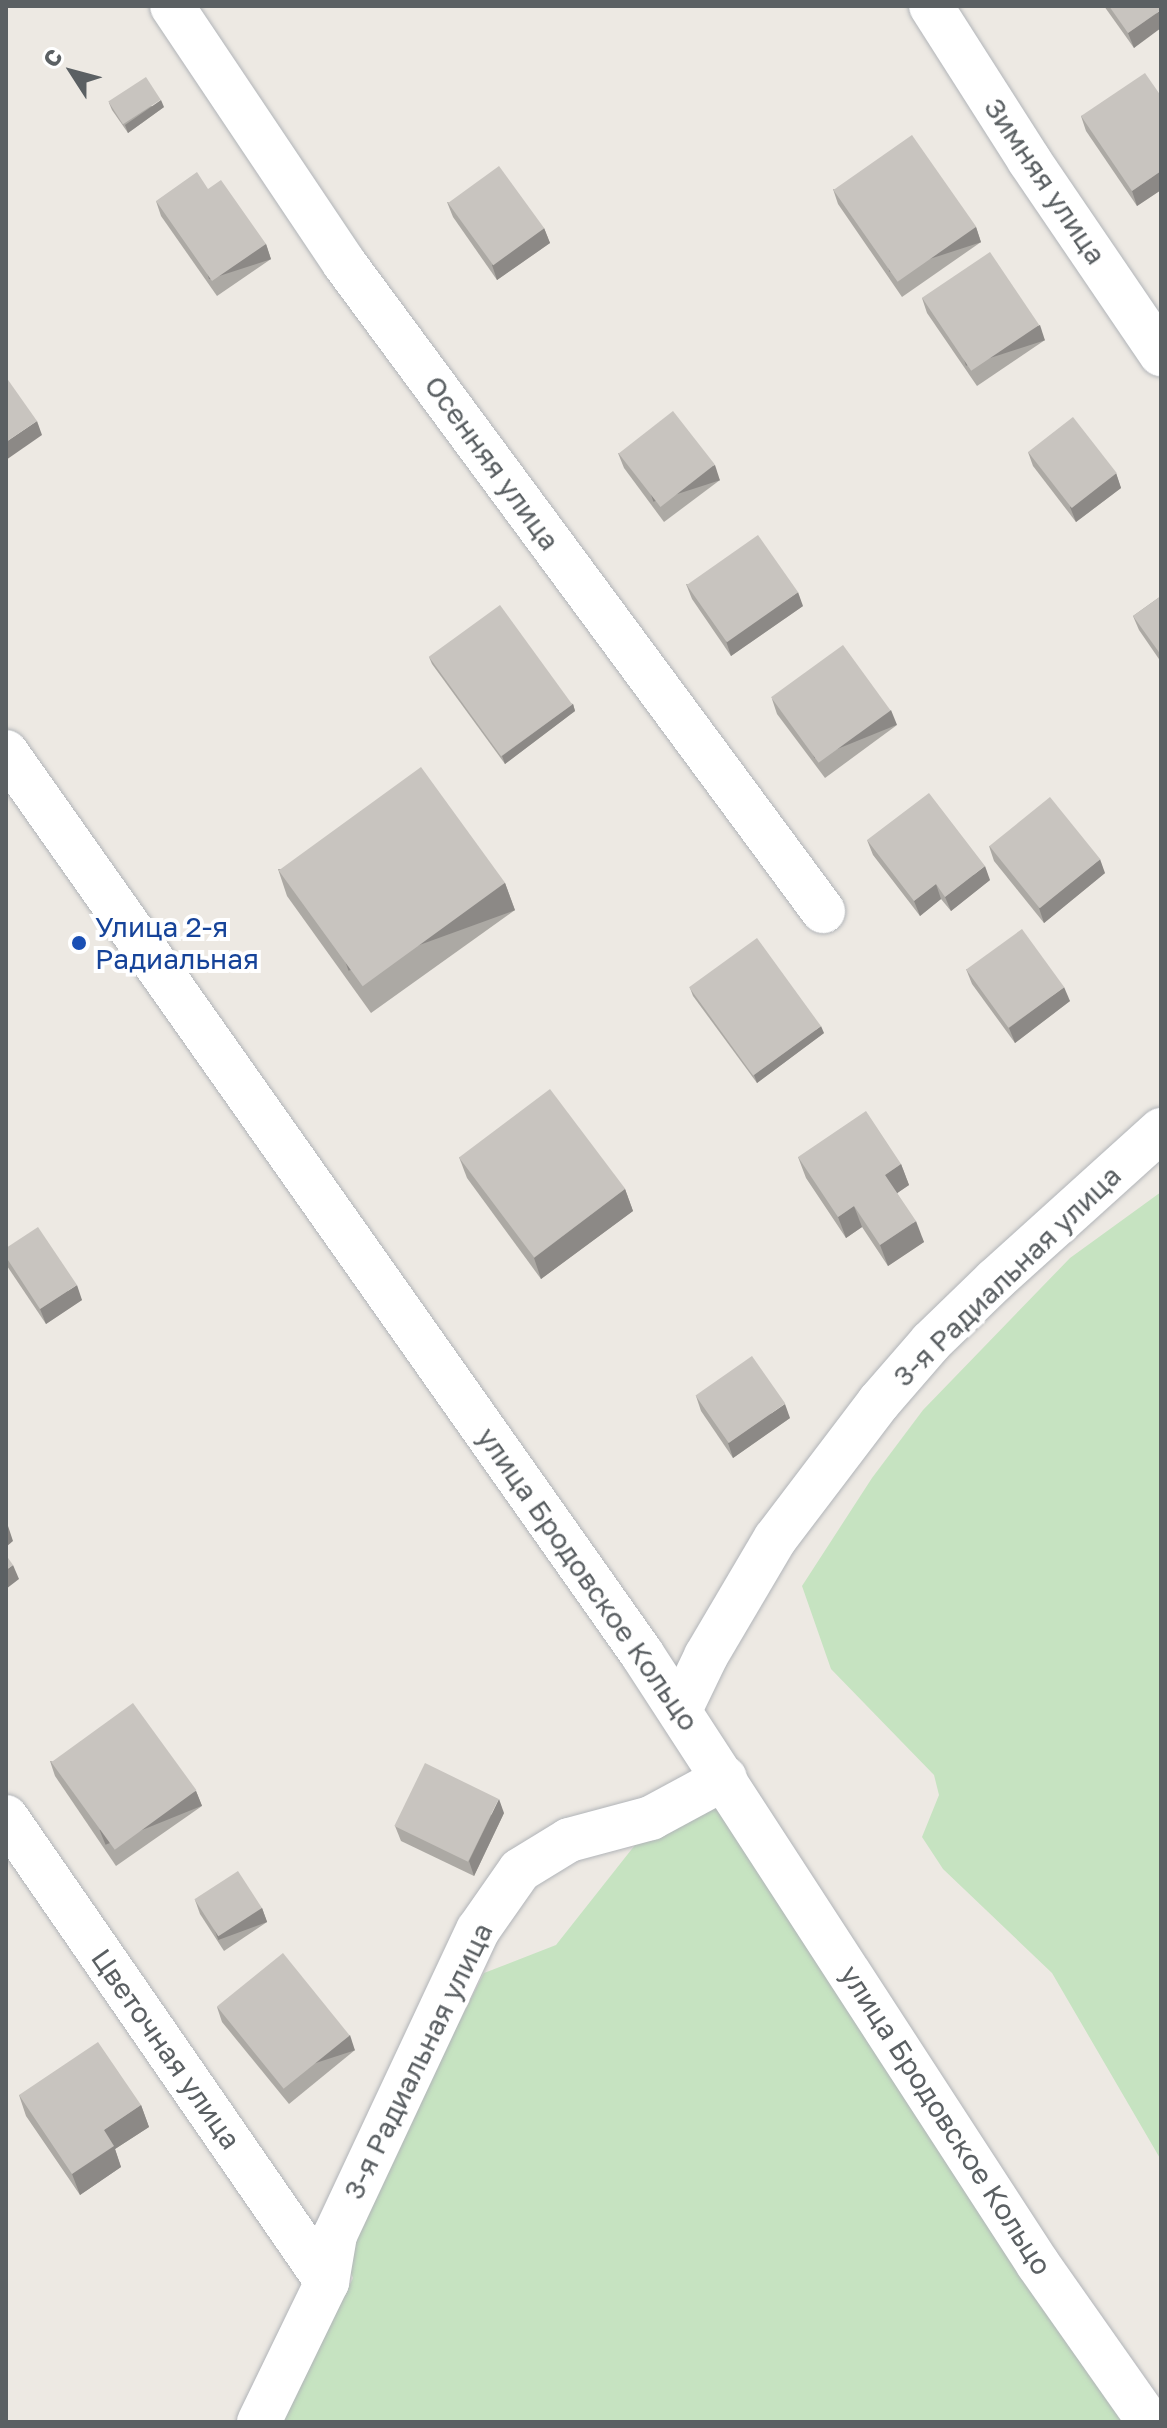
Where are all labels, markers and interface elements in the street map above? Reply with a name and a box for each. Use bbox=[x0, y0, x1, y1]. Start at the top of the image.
north arrow bbox=[32, 32, 112, 112]
text: С bbox=[37, 43, 68, 72]
street label: Зимняя улица bbox=[977, 92, 1113, 270]
street label: Осенняя улица bbox=[417, 369, 567, 557]
place label: Улица 2-я Радиальная bbox=[95, 910, 259, 976]
marker: Улица 2-я Радиальная bbox=[70, 934, 88, 952]
street label: 3-я Радиальная улица bbox=[886, 1159, 1128, 1393]
street label: улица Бродовское Кольцо bbox=[470, 1421, 706, 1737]
street label: 3-я Радиальная улица bbox=[336, 1917, 500, 2205]
street label: Цветочная улица bbox=[84, 1942, 248, 2156]
street label: улица Бродовское Кольцо bbox=[833, 1959, 1059, 2281]

